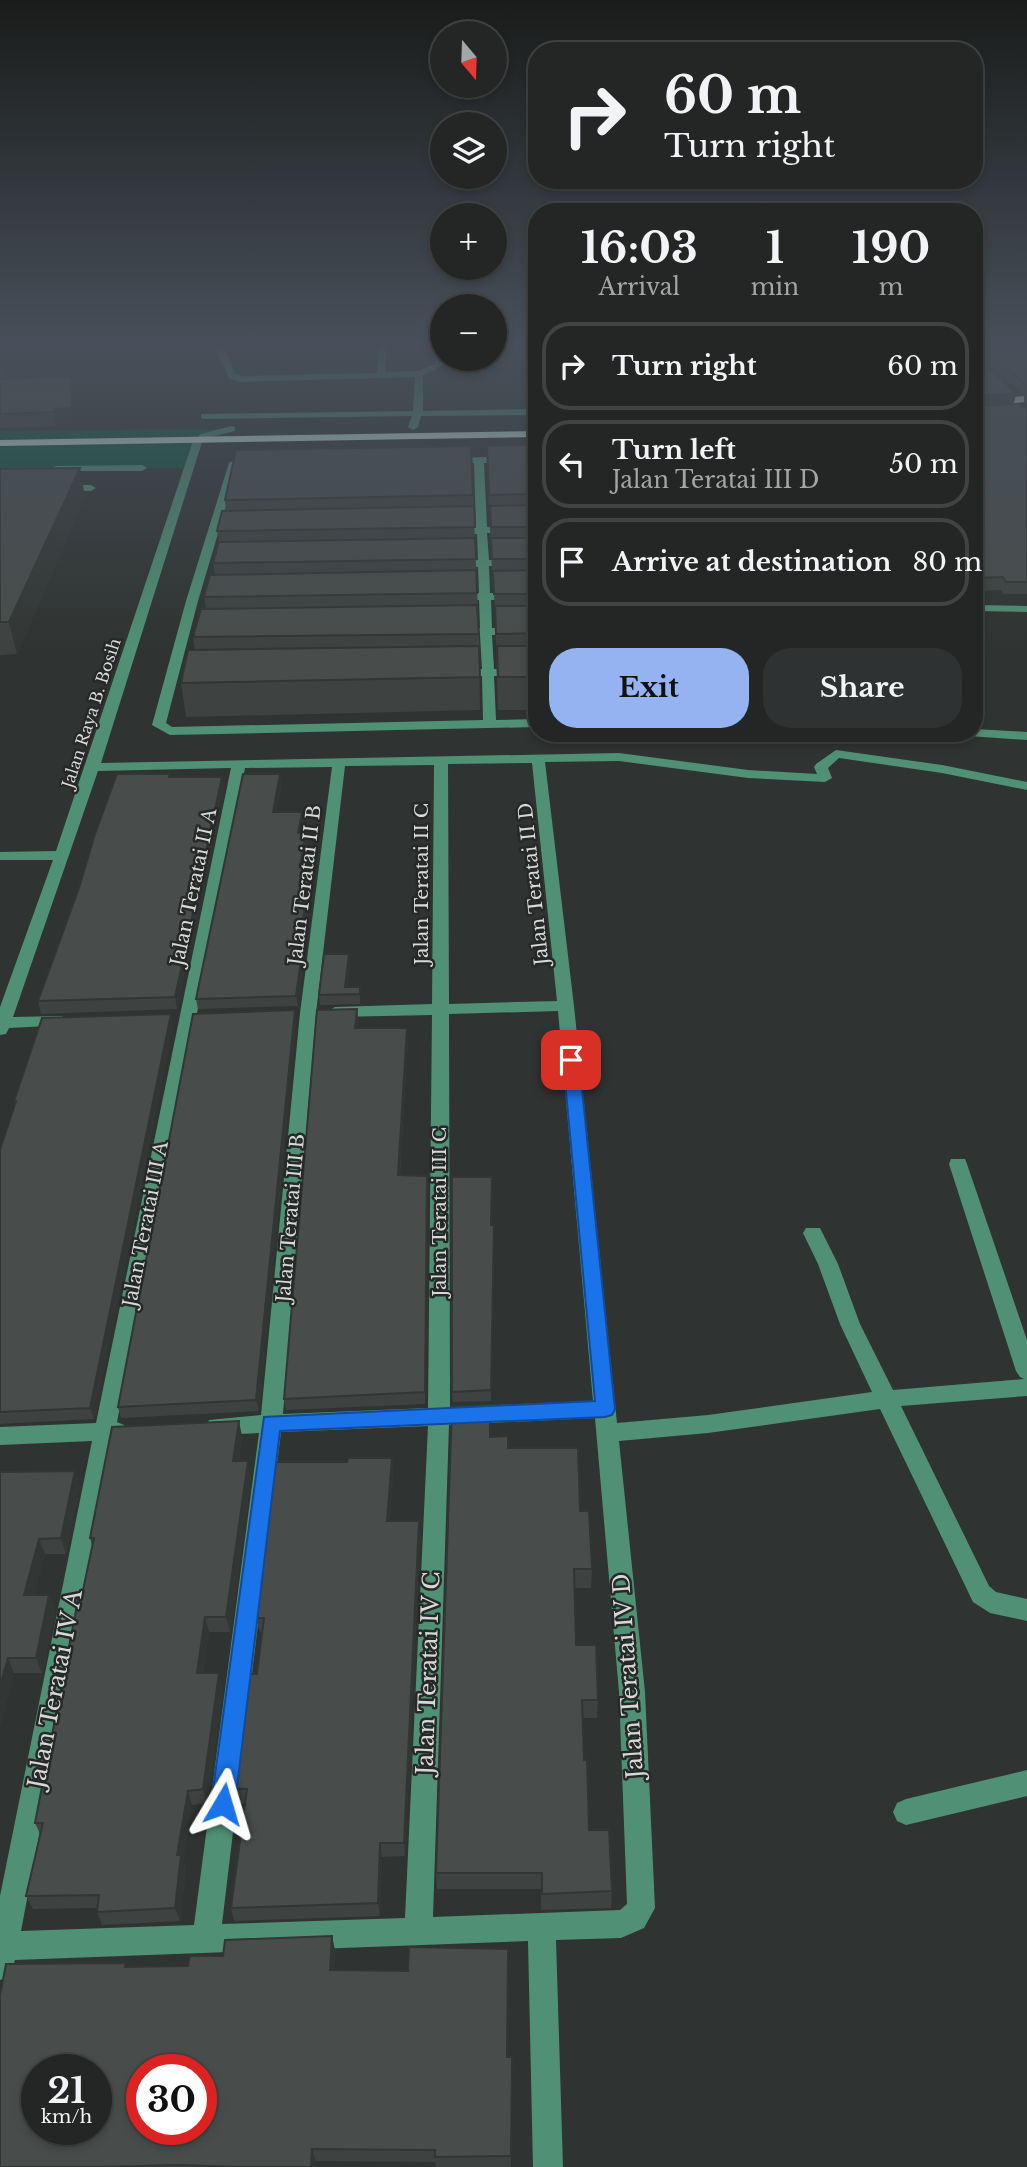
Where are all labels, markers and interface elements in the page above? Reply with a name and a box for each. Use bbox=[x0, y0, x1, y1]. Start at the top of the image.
north arrow bbox=[430, 21, 508, 98]
map controls bbox=[430, 21, 507, 371]
text: 60 m bbox=[664, 65, 801, 126]
icon: right bbox=[549, 70, 640, 161]
button: layers bbox=[430, 112, 507, 189]
text: Turn right bbox=[664, 126, 835, 166]
button: + bbox=[430, 203, 507, 280]
text: 16:03 bbox=[581, 222, 698, 274]
text: 1 bbox=[766, 222, 784, 274]
text: 190 bbox=[852, 222, 930, 274]
text: Arrival bbox=[599, 273, 680, 301]
text: min bbox=[751, 273, 799, 301]
text: m bbox=[879, 273, 903, 301]
button: − bbox=[430, 294, 507, 371]
icon: right bbox=[553, 347, 591, 385]
text: Turn right bbox=[612, 350, 757, 382]
text: 60 m bbox=[887, 350, 958, 382]
text: Turn left bbox=[612, 434, 736, 466]
icon: left bbox=[553, 445, 591, 483]
text: 50 m bbox=[889, 448, 958, 480]
text: Jalan Teratai III D bbox=[612, 466, 819, 494]
icon: arrive bbox=[553, 543, 591, 581]
text: Arrive at destination bbox=[612, 546, 892, 578]
text: 80 m bbox=[913, 546, 982, 578]
street label: Jalan Raya B. Bosih bbox=[57, 636, 125, 792]
button: Exit bbox=[549, 648, 749, 728]
button: Share bbox=[763, 648, 962, 728]
street label: Jalan Teratai II D bbox=[514, 801, 554, 969]
street label: Jalan Teratai II C bbox=[410, 803, 433, 968]
street label: Jalan Teratai II B bbox=[283, 804, 326, 969]
street label: Jalan Teratai II A bbox=[165, 806, 221, 971]
pin bbox=[541, 1030, 601, 1090]
icon: arrive bbox=[552, 1041, 590, 1079]
street label: Jalan Teratai III C bbox=[428, 1127, 451, 1300]
street label: Jalan Teratai III B bbox=[271, 1133, 309, 1306]
street label: Jalan Teratai III A bbox=[118, 1139, 173, 1312]
street label: Jalan Teratai IV C bbox=[410, 1571, 446, 1778]
street label: Jalan Teratai IV D bbox=[607, 1573, 649, 1782]
street label: Jalan Teratai IV A bbox=[21, 1586, 88, 1794]
position arrow bbox=[186, 1767, 260, 1841]
speed limit sign: 30 bbox=[126, 2054, 217, 2145]
text: 21 bbox=[47, 2069, 86, 2112]
text: km/h bbox=[41, 2106, 92, 2128]

